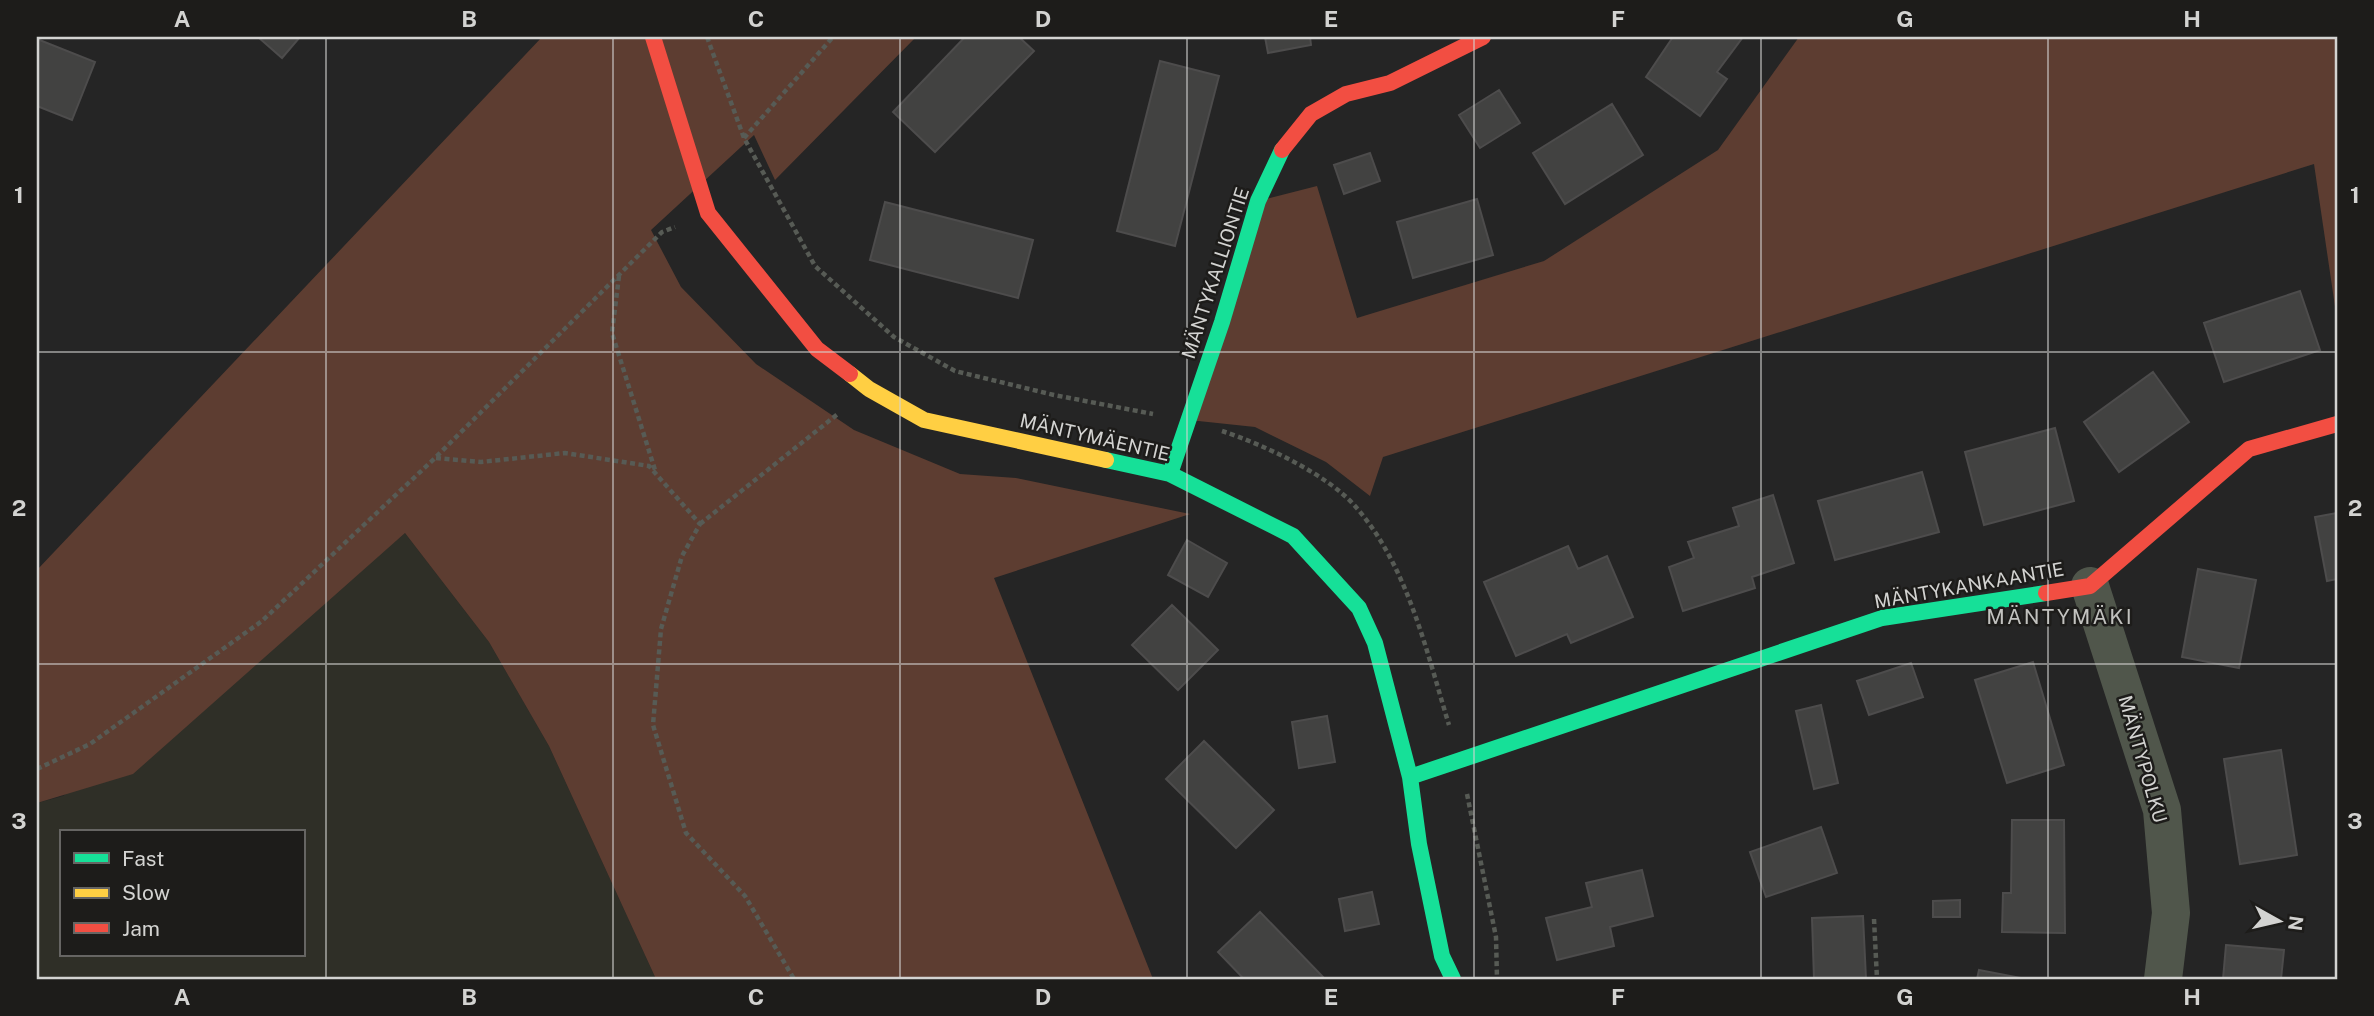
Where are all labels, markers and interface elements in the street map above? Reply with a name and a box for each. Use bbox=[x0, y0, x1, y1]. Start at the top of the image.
text: A bbox=[174, 5, 191, 32]
text: B bbox=[461, 5, 477, 32]
text: C bbox=[748, 5, 764, 32]
text: D bbox=[1035, 5, 1051, 32]
text: E bbox=[1324, 5, 1338, 32]
text: F bbox=[1611, 5, 1625, 32]
text: G bbox=[1896, 5, 1914, 32]
text: H bbox=[2183, 5, 2201, 32]
text: 1 bbox=[14, 181, 24, 208]
text: 1 bbox=[2350, 181, 2360, 208]
street label: MÄNTYKALLIONTIE bbox=[1177, 184, 1253, 362]
street label: MÄNTYMÄENTIE bbox=[1018, 409, 1172, 465]
text: 2 bbox=[12, 494, 26, 521]
text: 2 bbox=[2348, 494, 2362, 521]
street label: MÄNTYKANKAANTIE bbox=[1872, 557, 2066, 613]
district label: MÄNTYMÄKI bbox=[1986, 604, 2134, 629]
street label: MÄNTYPOLKU bbox=[2114, 693, 2172, 825]
text: 3 bbox=[11, 807, 27, 834]
text: 3 bbox=[2347, 807, 2363, 834]
legend bbox=[60, 830, 304, 956]
text: Fast bbox=[122, 846, 164, 871]
text: Slow bbox=[122, 880, 170, 905]
north arrow bbox=[2244, 886, 2314, 956]
text: N bbox=[2284, 914, 2308, 932]
text: Jam bbox=[122, 916, 160, 941]
text: A bbox=[174, 983, 191, 1010]
text: B bbox=[461, 983, 477, 1010]
text: C bbox=[748, 983, 764, 1010]
text: D bbox=[1035, 983, 1051, 1010]
text: E bbox=[1324, 983, 1338, 1010]
text: F bbox=[1611, 983, 1625, 1010]
text: G bbox=[1896, 983, 1914, 1010]
text: H bbox=[2183, 983, 2201, 1010]

